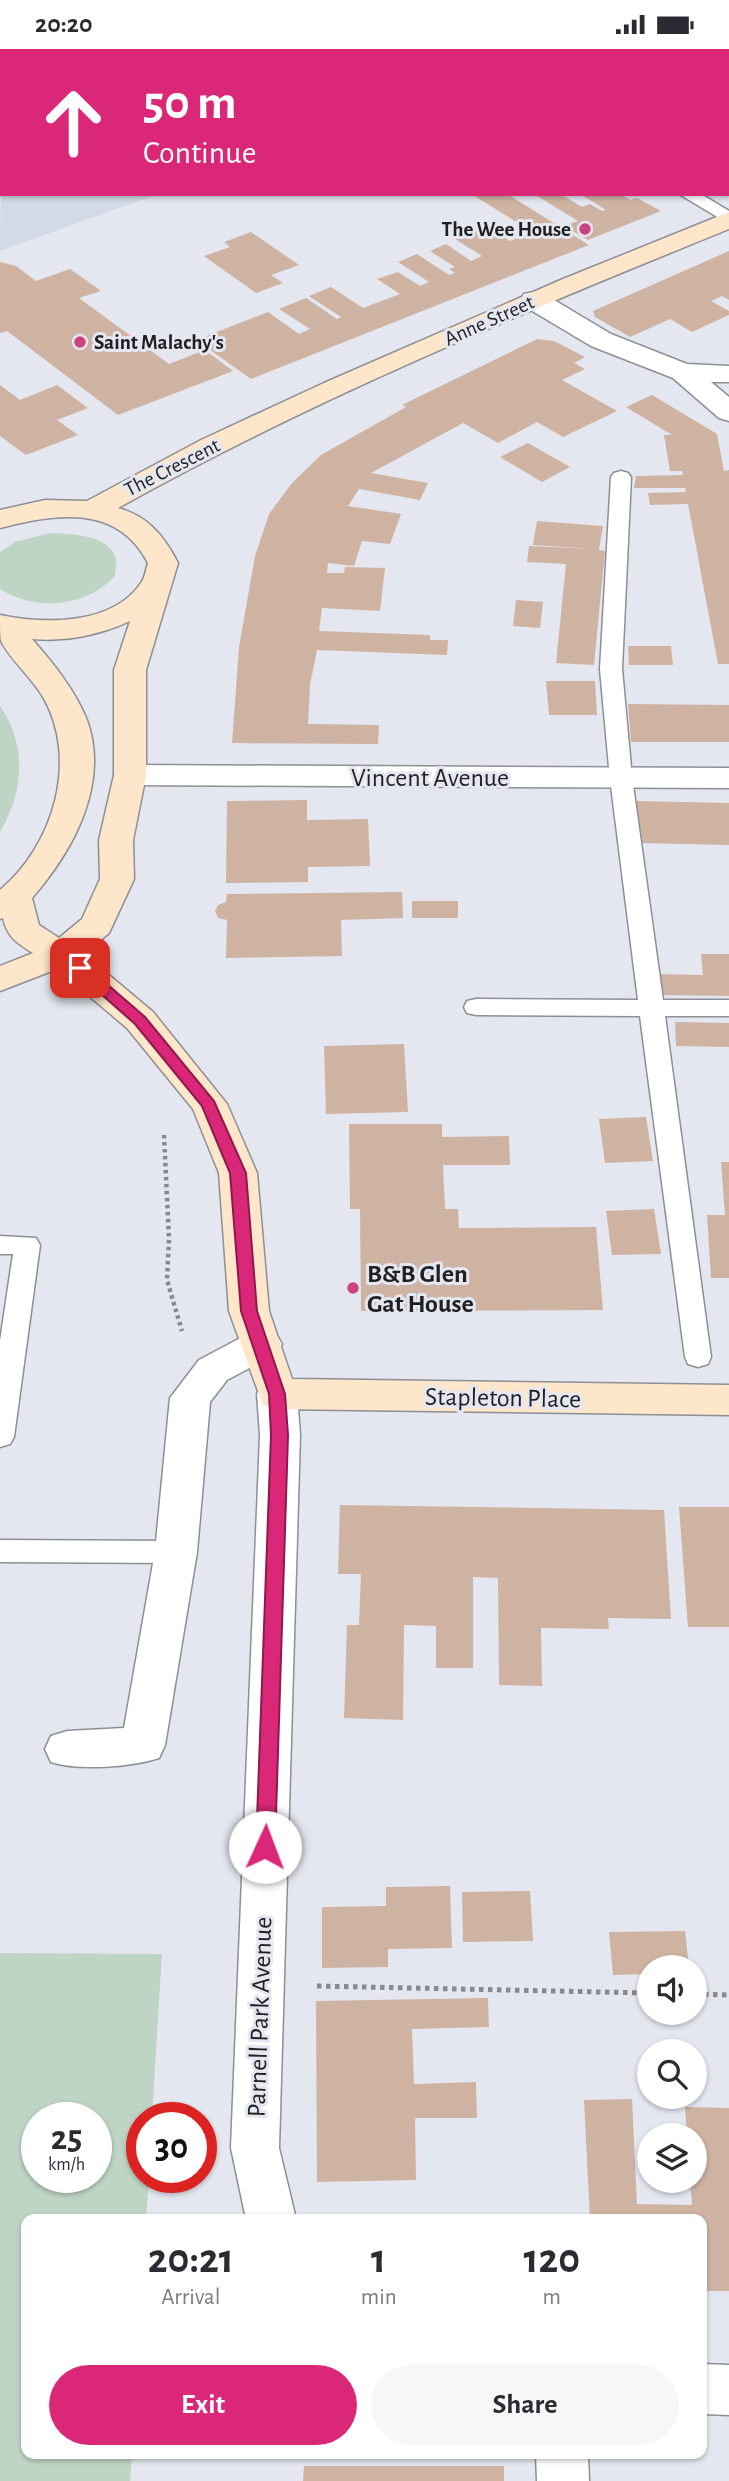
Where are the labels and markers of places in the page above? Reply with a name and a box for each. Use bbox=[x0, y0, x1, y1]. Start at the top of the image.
place label: The Wee House bbox=[442, 219, 571, 240]
marker: The Wee House bbox=[577, 221, 593, 237]
place label: Saint Malachy's bbox=[94, 332, 224, 353]
marker: Saint Malachy's bbox=[72, 334, 88, 350]
pin bbox=[50, 938, 110, 998]
place label: B&B Glen Gat House bbox=[367, 1261, 474, 1317]
marker: B&B Glen Gat House bbox=[345, 1280, 361, 1296]

